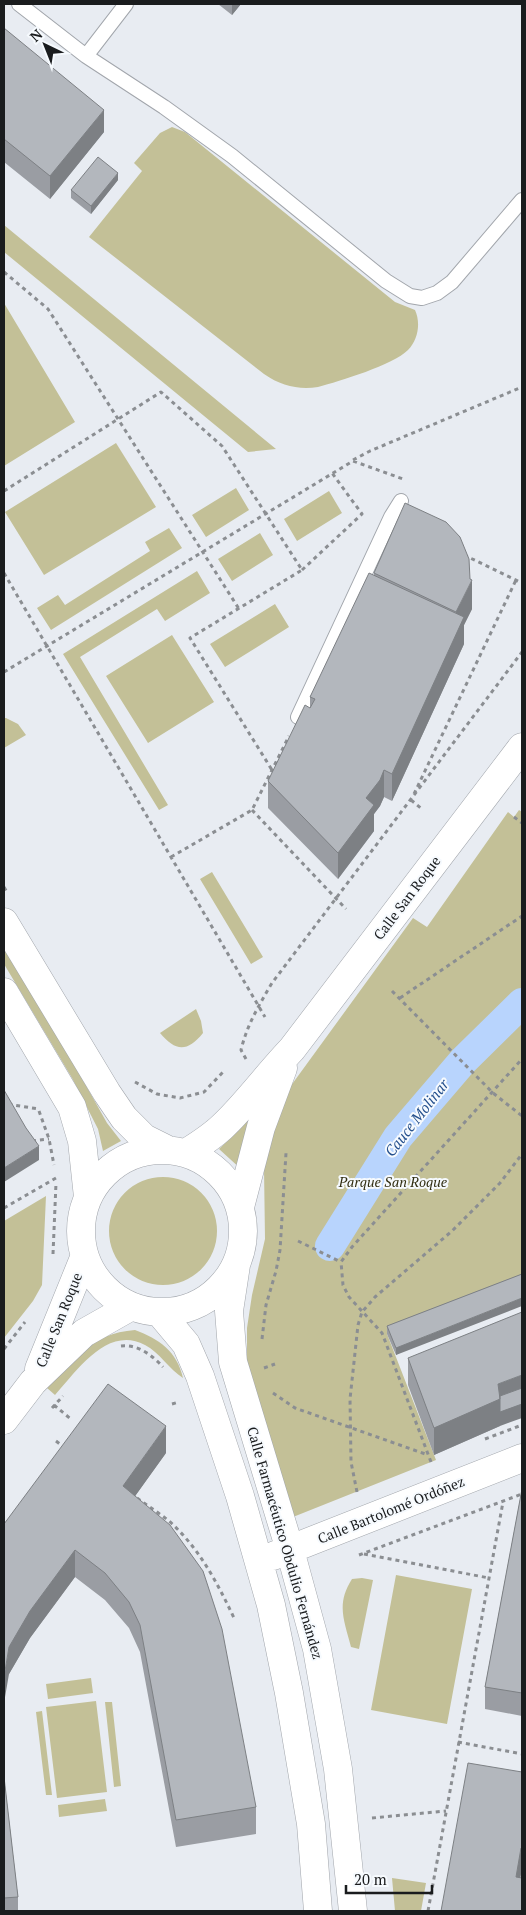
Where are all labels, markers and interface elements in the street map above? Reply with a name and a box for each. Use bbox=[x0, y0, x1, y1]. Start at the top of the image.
north arrow bbox=[20, 20, 70, 70]
text: N bbox=[25, 24, 46, 46]
street label: Calle San Roque bbox=[369, 852, 444, 944]
water label: Cauce Molinar bbox=[380, 1074, 454, 1160]
park label: Parque San Roque bbox=[338, 1172, 448, 1191]
street label: Calle San Roque bbox=[31, 1270, 86, 1370]
street label: Calle Farmacéutico Obdulio Fernández bbox=[243, 1424, 328, 1661]
street label: Calle Bartolomé Ordóñez bbox=[315, 1471, 467, 1548]
scale bar bbox=[346, 1862, 432, 1894]
text: 20 m bbox=[354, 1869, 387, 1889]

